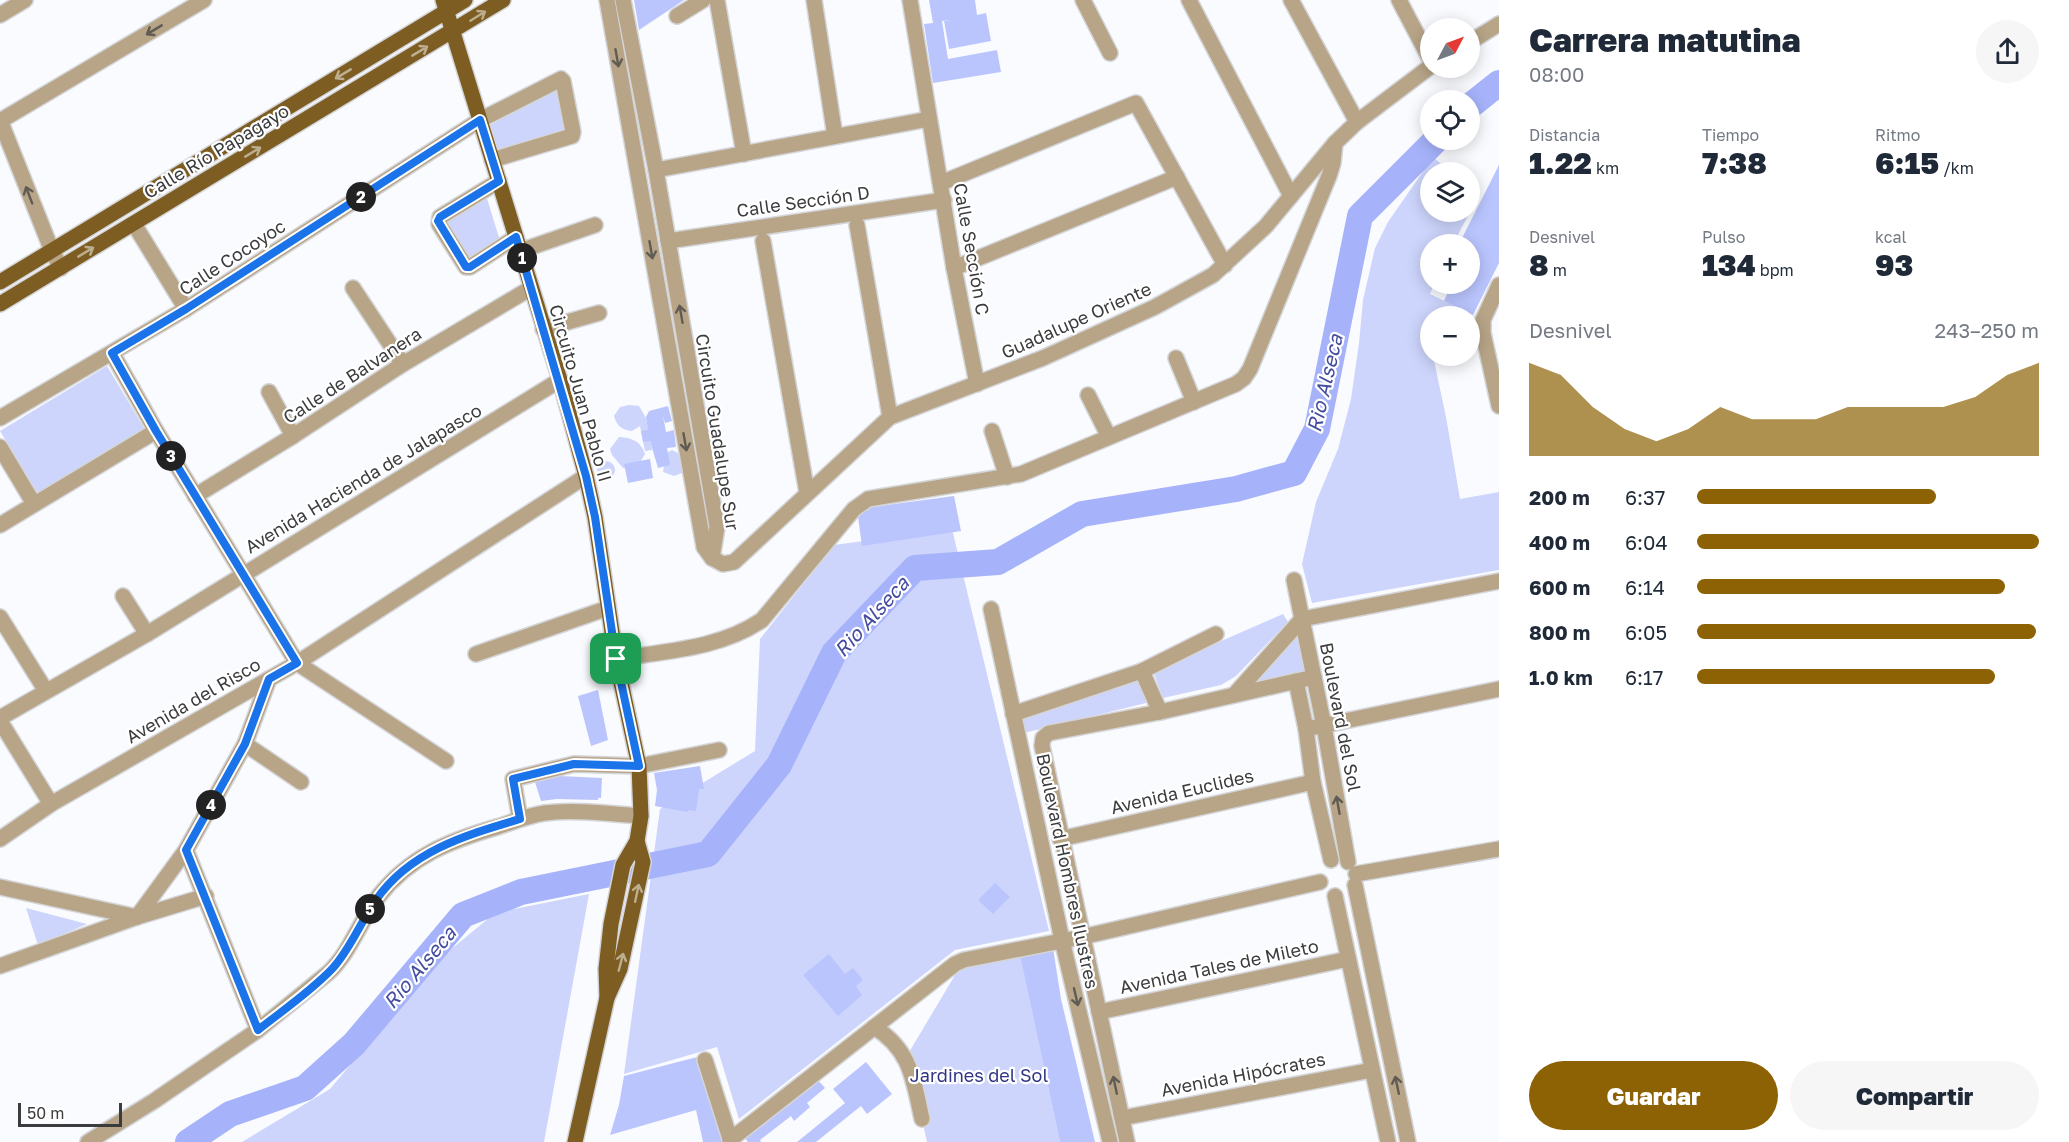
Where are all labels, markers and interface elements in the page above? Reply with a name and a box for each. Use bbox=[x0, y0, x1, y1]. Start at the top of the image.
one-way arrow bbox=[469, 9, 486, 21]
north arrow bbox=[1420, 18, 1480, 78]
map controls bbox=[1420, 18, 1480, 366]
text: Carrera matutina bbox=[1529, 20, 1801, 59]
button: share bbox=[1976, 20, 2039, 83]
one-way arrow bbox=[146, 24, 163, 36]
one-way arrow bbox=[411, 45, 428, 57]
one-way arrow bbox=[612, 47, 623, 67]
text: 08:00 bbox=[1529, 62, 1584, 86]
one-way arrow bbox=[335, 69, 352, 81]
button: locate bbox=[1420, 90, 1480, 150]
street label: Calle Río Papagayo bbox=[139, 99, 293, 203]
text: Distancia bbox=[1529, 125, 1600, 145]
text: Tiempo bbox=[1702, 125, 1759, 145]
text: Ritmo bbox=[1875, 125, 1920, 145]
one-way arrow bbox=[244, 145, 261, 157]
text: 1.22 bbox=[1529, 145, 1592, 181]
text: 7:38 bbox=[1702, 145, 1767, 181]
text: 6:15 bbox=[1875, 145, 1939, 181]
text: km bbox=[1592, 158, 1619, 178]
text: /km bbox=[1939, 158, 1974, 178]
button: layers bbox=[1420, 162, 1480, 222]
street label: Calle Sección D bbox=[735, 181, 871, 221]
street label: Calle Sección C bbox=[950, 181, 994, 317]
pin: 2 bbox=[346, 182, 376, 212]
one-way arrow bbox=[23, 186, 34, 205]
text: 2 bbox=[356, 187, 366, 207]
street label: Calle Cocoyoc bbox=[175, 214, 289, 300]
text: Desnivel bbox=[1529, 227, 1595, 247]
text: Pulso bbox=[1702, 227, 1745, 247]
text: kcal bbox=[1875, 227, 1907, 247]
button: + bbox=[1420, 234, 1480, 294]
one-way arrow bbox=[646, 239, 657, 259]
pin: 1 bbox=[507, 243, 537, 273]
one-way arrow bbox=[77, 246, 94, 258]
text: 8 bbox=[1529, 247, 1549, 283]
text: 134 bbox=[1702, 247, 1756, 283]
text: 93 bbox=[1875, 247, 1913, 283]
text: 1 bbox=[518, 248, 526, 268]
text: m bbox=[1549, 260, 1567, 280]
text: bpm bbox=[1756, 260, 1794, 280]
street label: Guadalupe Oriente bbox=[998, 277, 1154, 363]
street label: Circuito Juan Pablo II bbox=[545, 302, 617, 484]
one-way arrow bbox=[675, 305, 686, 325]
button: − bbox=[1420, 306, 1480, 366]
text: Desnivel bbox=[1529, 318, 1612, 342]
text: 243–250 m bbox=[1935, 318, 2039, 342]
street label: Calle de Balvanera bbox=[279, 322, 425, 428]
water label: Rio Alseca bbox=[1301, 331, 1347, 434]
street label: Circuito Guadalupe Sur bbox=[692, 332, 744, 532]
street label: Avenida Hacienda de Jalapasco bbox=[241, 399, 485, 557]
one-way arrow bbox=[680, 431, 691, 451]
pin: 3 bbox=[156, 441, 186, 471]
text: 3 bbox=[166, 446, 176, 466]
text: 200 m bbox=[1529, 485, 1590, 509]
text: 6:37 bbox=[1625, 485, 1665, 509]
text: 400 m bbox=[1529, 530, 1590, 554]
text: 6:04 bbox=[1625, 530, 1668, 554]
water label: Rio Alseca bbox=[829, 570, 914, 661]
text: 600 m bbox=[1529, 575, 1590, 599]
text: 6:14 bbox=[1625, 575, 1665, 599]
text: 800 m bbox=[1529, 620, 1590, 644]
text: 6:05 bbox=[1625, 620, 1667, 644]
pin bbox=[590, 633, 641, 684]
street label: Boulevard del Sol bbox=[1316, 641, 1366, 794]
icon: arrive bbox=[599, 642, 632, 675]
street label: Avenida del Risco bbox=[122, 653, 264, 747]
text: 1.0 km bbox=[1529, 665, 1593, 689]
text: 6:17 bbox=[1625, 665, 1663, 689]
street label: Boulevard Hombres Ilustres bbox=[1032, 751, 1104, 991]
street label: Avenida Euclides bbox=[1108, 764, 1256, 818]
pin: 4 bbox=[196, 790, 226, 820]
text: 4 bbox=[206, 795, 216, 815]
one-way arrow bbox=[1332, 795, 1343, 815]
one-way arrow bbox=[632, 884, 643, 903]
pin: 5 bbox=[355, 894, 385, 924]
text: 5 bbox=[365, 899, 375, 919]
water label: Rio Alseca bbox=[378, 921, 461, 1013]
street label: Avenida Tales de Mileto bbox=[1117, 934, 1321, 998]
one-way arrow bbox=[616, 952, 628, 971]
one-way arrow bbox=[1070, 987, 1082, 1006]
street label: Avenida Hipócrates bbox=[1159, 1047, 1327, 1101]
button: Guardar bbox=[1529, 1061, 1778, 1130]
button: Compartir bbox=[1790, 1061, 2039, 1130]
park label: Jardines del Sol bbox=[910, 1064, 1048, 1086]
one-way arrow bbox=[1390, 1075, 1402, 1094]
one-way arrow bbox=[1108, 1076, 1120, 1095]
scale bar bbox=[18, 1100, 122, 1128]
text: 50 m bbox=[27, 1103, 64, 1123]

